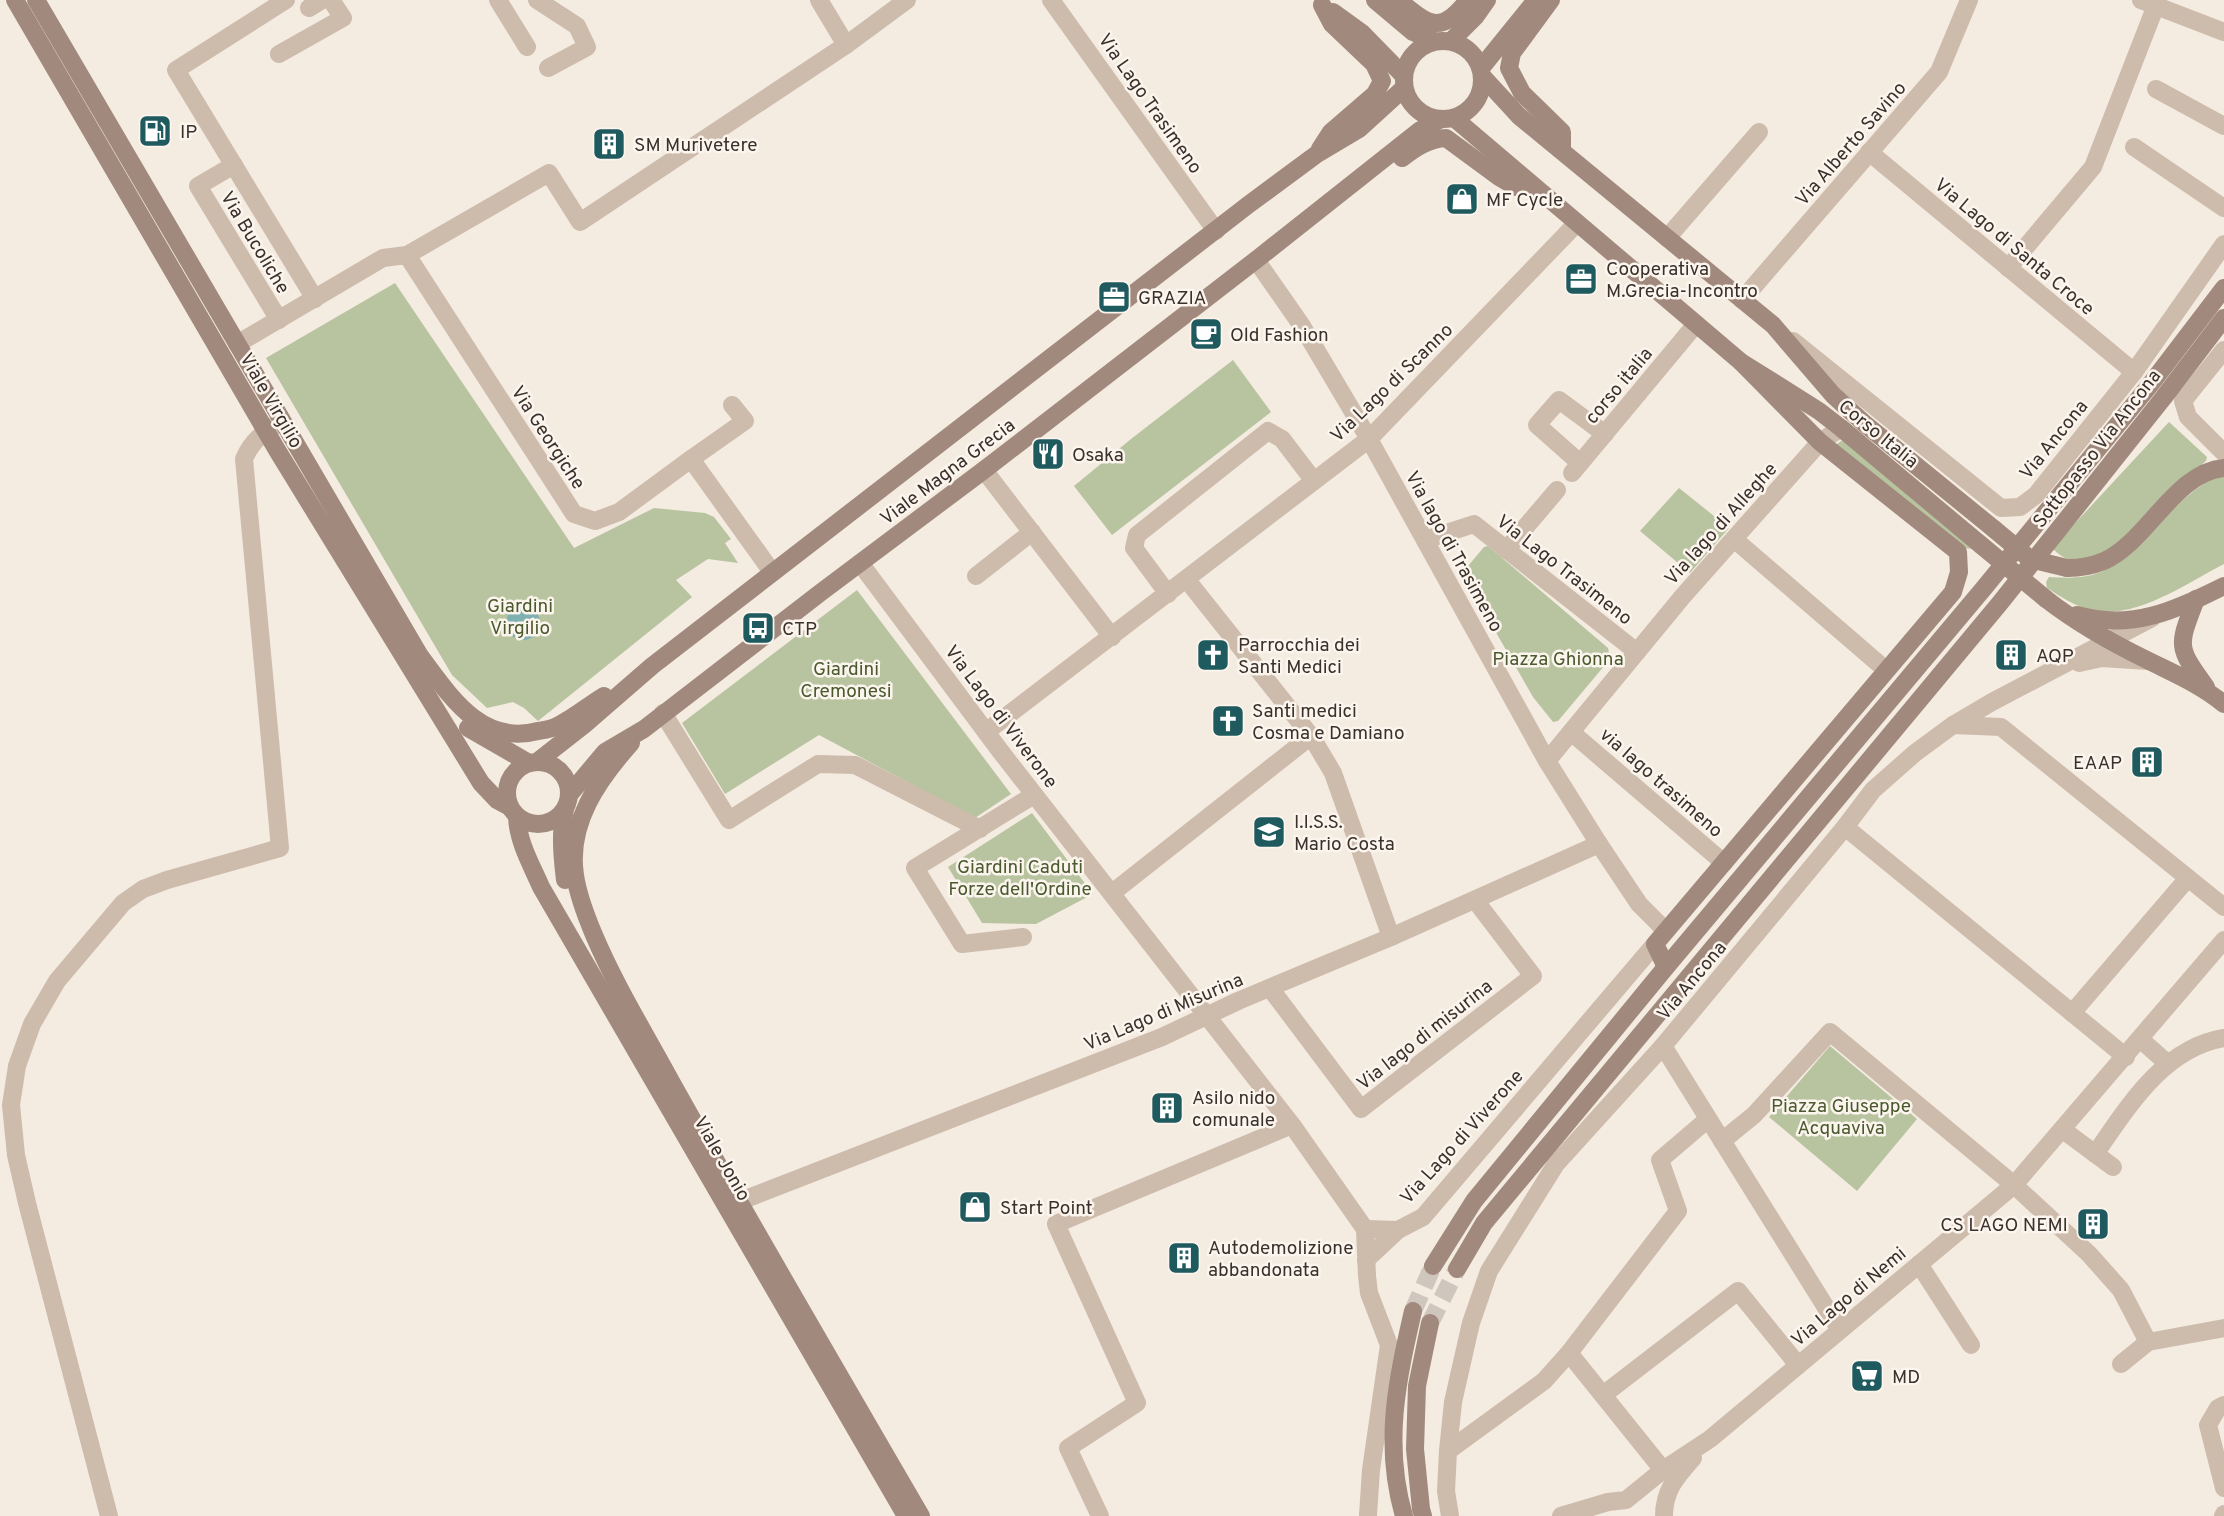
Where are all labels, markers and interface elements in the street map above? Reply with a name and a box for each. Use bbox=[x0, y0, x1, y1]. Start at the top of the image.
street label: Via Lago Trasimeno bbox=[1092, 29, 1207, 179]
street label: Via Alberto Savino bbox=[1791, 77, 1912, 212]
fuel station icon: IP bbox=[136, 112, 174, 150]
place label: IP bbox=[180, 121, 197, 145]
building icon: SM Murivetere bbox=[590, 125, 628, 163]
place label: SM Murivetere bbox=[634, 134, 758, 158]
street label: Via Lago di Santa Croce bbox=[1929, 174, 2099, 322]
shop icon: MF Cycle bbox=[1443, 180, 1481, 218]
street label: Via Bucoliche bbox=[214, 187, 294, 299]
place label: MF Cycle bbox=[1486, 189, 1563, 213]
place label: Cooperativa M.Grecia-Incontro bbox=[1606, 258, 1758, 304]
office icon: Cooperativa M.Grecia-Incontro bbox=[1562, 260, 1600, 298]
office icon: GRAZIA bbox=[1095, 278, 1133, 316]
place label: GRAZIA bbox=[1138, 287, 1206, 311]
cafe icon: Old Fashion bbox=[1187, 315, 1225, 353]
street label: Via Lago di Scanno bbox=[1326, 319, 1459, 448]
place label: Old Fashion bbox=[1230, 324, 1329, 348]
street label: corso italia bbox=[1581, 343, 1659, 430]
street label: Viale Virgilio bbox=[233, 349, 307, 453]
street label: Sottopasso Via Ancona bbox=[2028, 365, 2167, 533]
street label: Via Georgiche bbox=[505, 382, 590, 495]
street label: Corso Italia bbox=[1833, 395, 1923, 474]
street label: Via Ancona bbox=[2015, 396, 2094, 485]
street label: Viale Magna Grecia bbox=[876, 414, 1020, 531]
restaurant icon: Osaka bbox=[1029, 435, 1067, 473]
place label: Osaka bbox=[1072, 444, 1124, 468]
street label: Via lago di Alleghe bbox=[1660, 458, 1783, 591]
street label: Via lago di Trasimeno bbox=[1399, 467, 1507, 637]
street label: Via Lago Trasimeno bbox=[1491, 510, 1637, 631]
park label: Giardini Virgilio bbox=[487, 595, 553, 641]
bus stop icon: CTP bbox=[739, 609, 777, 647]
place label: CTP bbox=[782, 618, 817, 642]
place label: Parrocchia dei Santi Medici bbox=[1238, 634, 1360, 680]
church icon: Parrocchia dei Santi Medici bbox=[1194, 636, 1232, 674]
building icon: AQP bbox=[1992, 636, 2030, 674]
street label: Via Lago di Viverone bbox=[939, 641, 1062, 794]
place label: AQP bbox=[2036, 645, 2074, 669]
park label: Piazza Ghionna bbox=[1492, 648, 1624, 672]
park label: Giardini Cremonesi bbox=[800, 658, 892, 704]
place label: Santi medici Cosma e Damiano bbox=[1252, 700, 1405, 746]
church icon: Santi medici Cosma e Damiano bbox=[1209, 702, 1247, 740]
street label: via lago trasimeno bbox=[1594, 723, 1727, 844]
building icon: EAAP bbox=[2128, 743, 2166, 781]
place label: EAAP bbox=[2073, 752, 2122, 776]
place label: I.I.S.S. Mario Costa bbox=[1294, 811, 1395, 857]
school or university icon: I.I.S.S. Mario Costa bbox=[1250, 813, 1288, 851]
park label: Giardini Caduti Forze dell'Ordine bbox=[948, 856, 1092, 902]
street label: Via Ancona bbox=[1653, 937, 1732, 1026]
street label: Via Lago di Misurina bbox=[1080, 968, 1247, 1057]
street label: Via lago di misurina bbox=[1352, 975, 1498, 1096]
street label: Via Lago di Viverone bbox=[1396, 1065, 1529, 1210]
place label: Asilo nido comunale bbox=[1192, 1087, 1275, 1133]
building icon: Asilo nido comunale bbox=[1148, 1089, 1186, 1127]
park label: Piazza Giuseppe Acquaviva bbox=[1771, 1095, 1911, 1141]
street label: Viale Jonio bbox=[687, 1112, 755, 1206]
shop icon: Start Point bbox=[956, 1188, 994, 1226]
place label: Start Point bbox=[1000, 1197, 1093, 1221]
building icon: CS LAGO NEMI bbox=[2074, 1205, 2112, 1243]
place label: CS LAGO NEMI bbox=[1940, 1214, 2068, 1238]
place label: Autodemolizione abbandonata bbox=[1208, 1237, 1353, 1283]
building icon: Autodemolizione abbandonata bbox=[1165, 1239, 1203, 1277]
street label: Via Lago di Nemi bbox=[1787, 1242, 1912, 1353]
supermarket icon: MD bbox=[1848, 1357, 1886, 1395]
place label: MD bbox=[1892, 1366, 1920, 1390]

